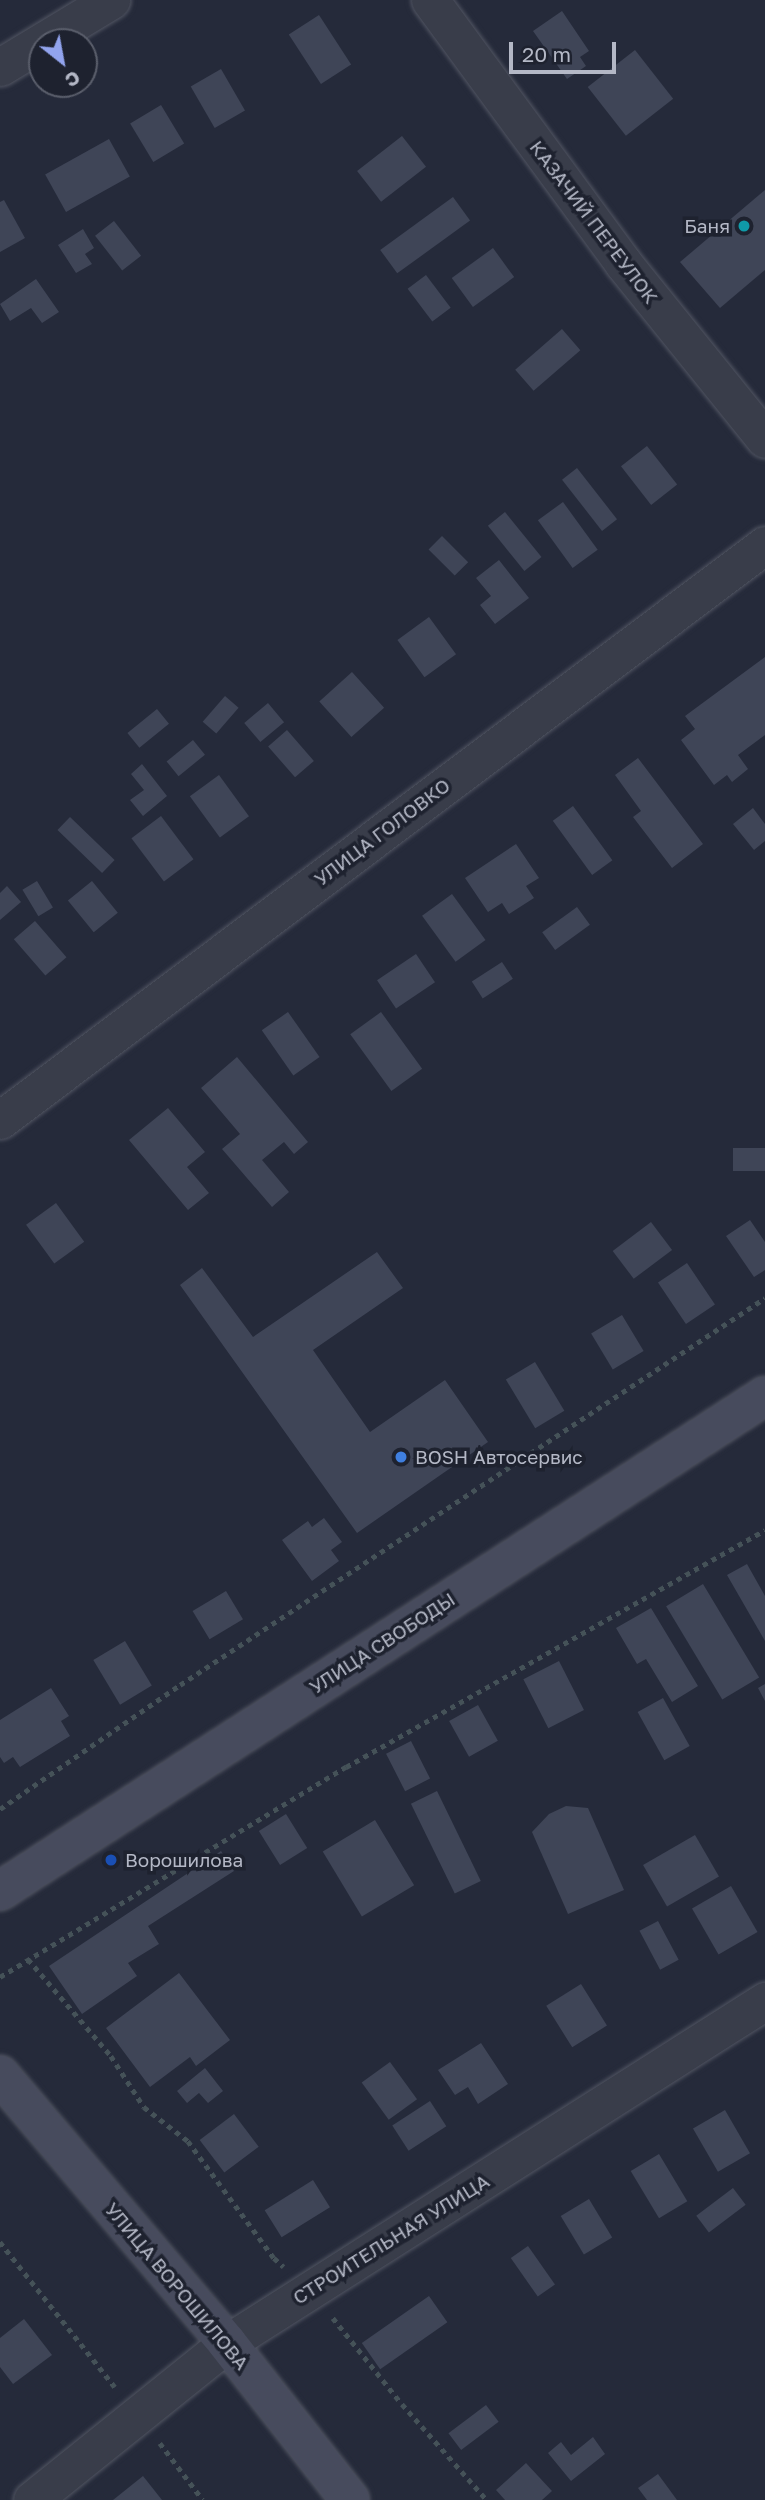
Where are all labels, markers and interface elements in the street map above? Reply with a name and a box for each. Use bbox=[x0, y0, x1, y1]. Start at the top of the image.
north arrow bbox=[28, 28, 98, 98]
scale bar bbox=[513, 28, 620, 72]
text: 20 m bbox=[522, 41, 571, 67]
text: С bbox=[61, 66, 85, 93]
street label: КАЗАЧИЙ ПЕРЕУЛОК bbox=[525, 136, 663, 308]
place label: Баня bbox=[684, 215, 730, 237]
marker: Баня bbox=[736, 218, 752, 234]
street label: УЛИЦА ГОЛОВКО bbox=[310, 774, 454, 890]
place label: BOSH Автосервис bbox=[415, 1446, 583, 1468]
marker: BOSH Автосервис bbox=[393, 1449, 409, 1465]
street label: УЛИЦА СВОБОДЫ bbox=[305, 1588, 459, 1698]
place label: Ворошилова bbox=[125, 1849, 243, 1871]
marker: Ворошилова bbox=[103, 1852, 119, 1868]
street label: СТРОИТЕЛЬНАЯ УЛИЦА bbox=[289, 2169, 493, 2309]
street label: УЛИЦА ВОРОШИЛОВА bbox=[100, 2198, 254, 2374]

